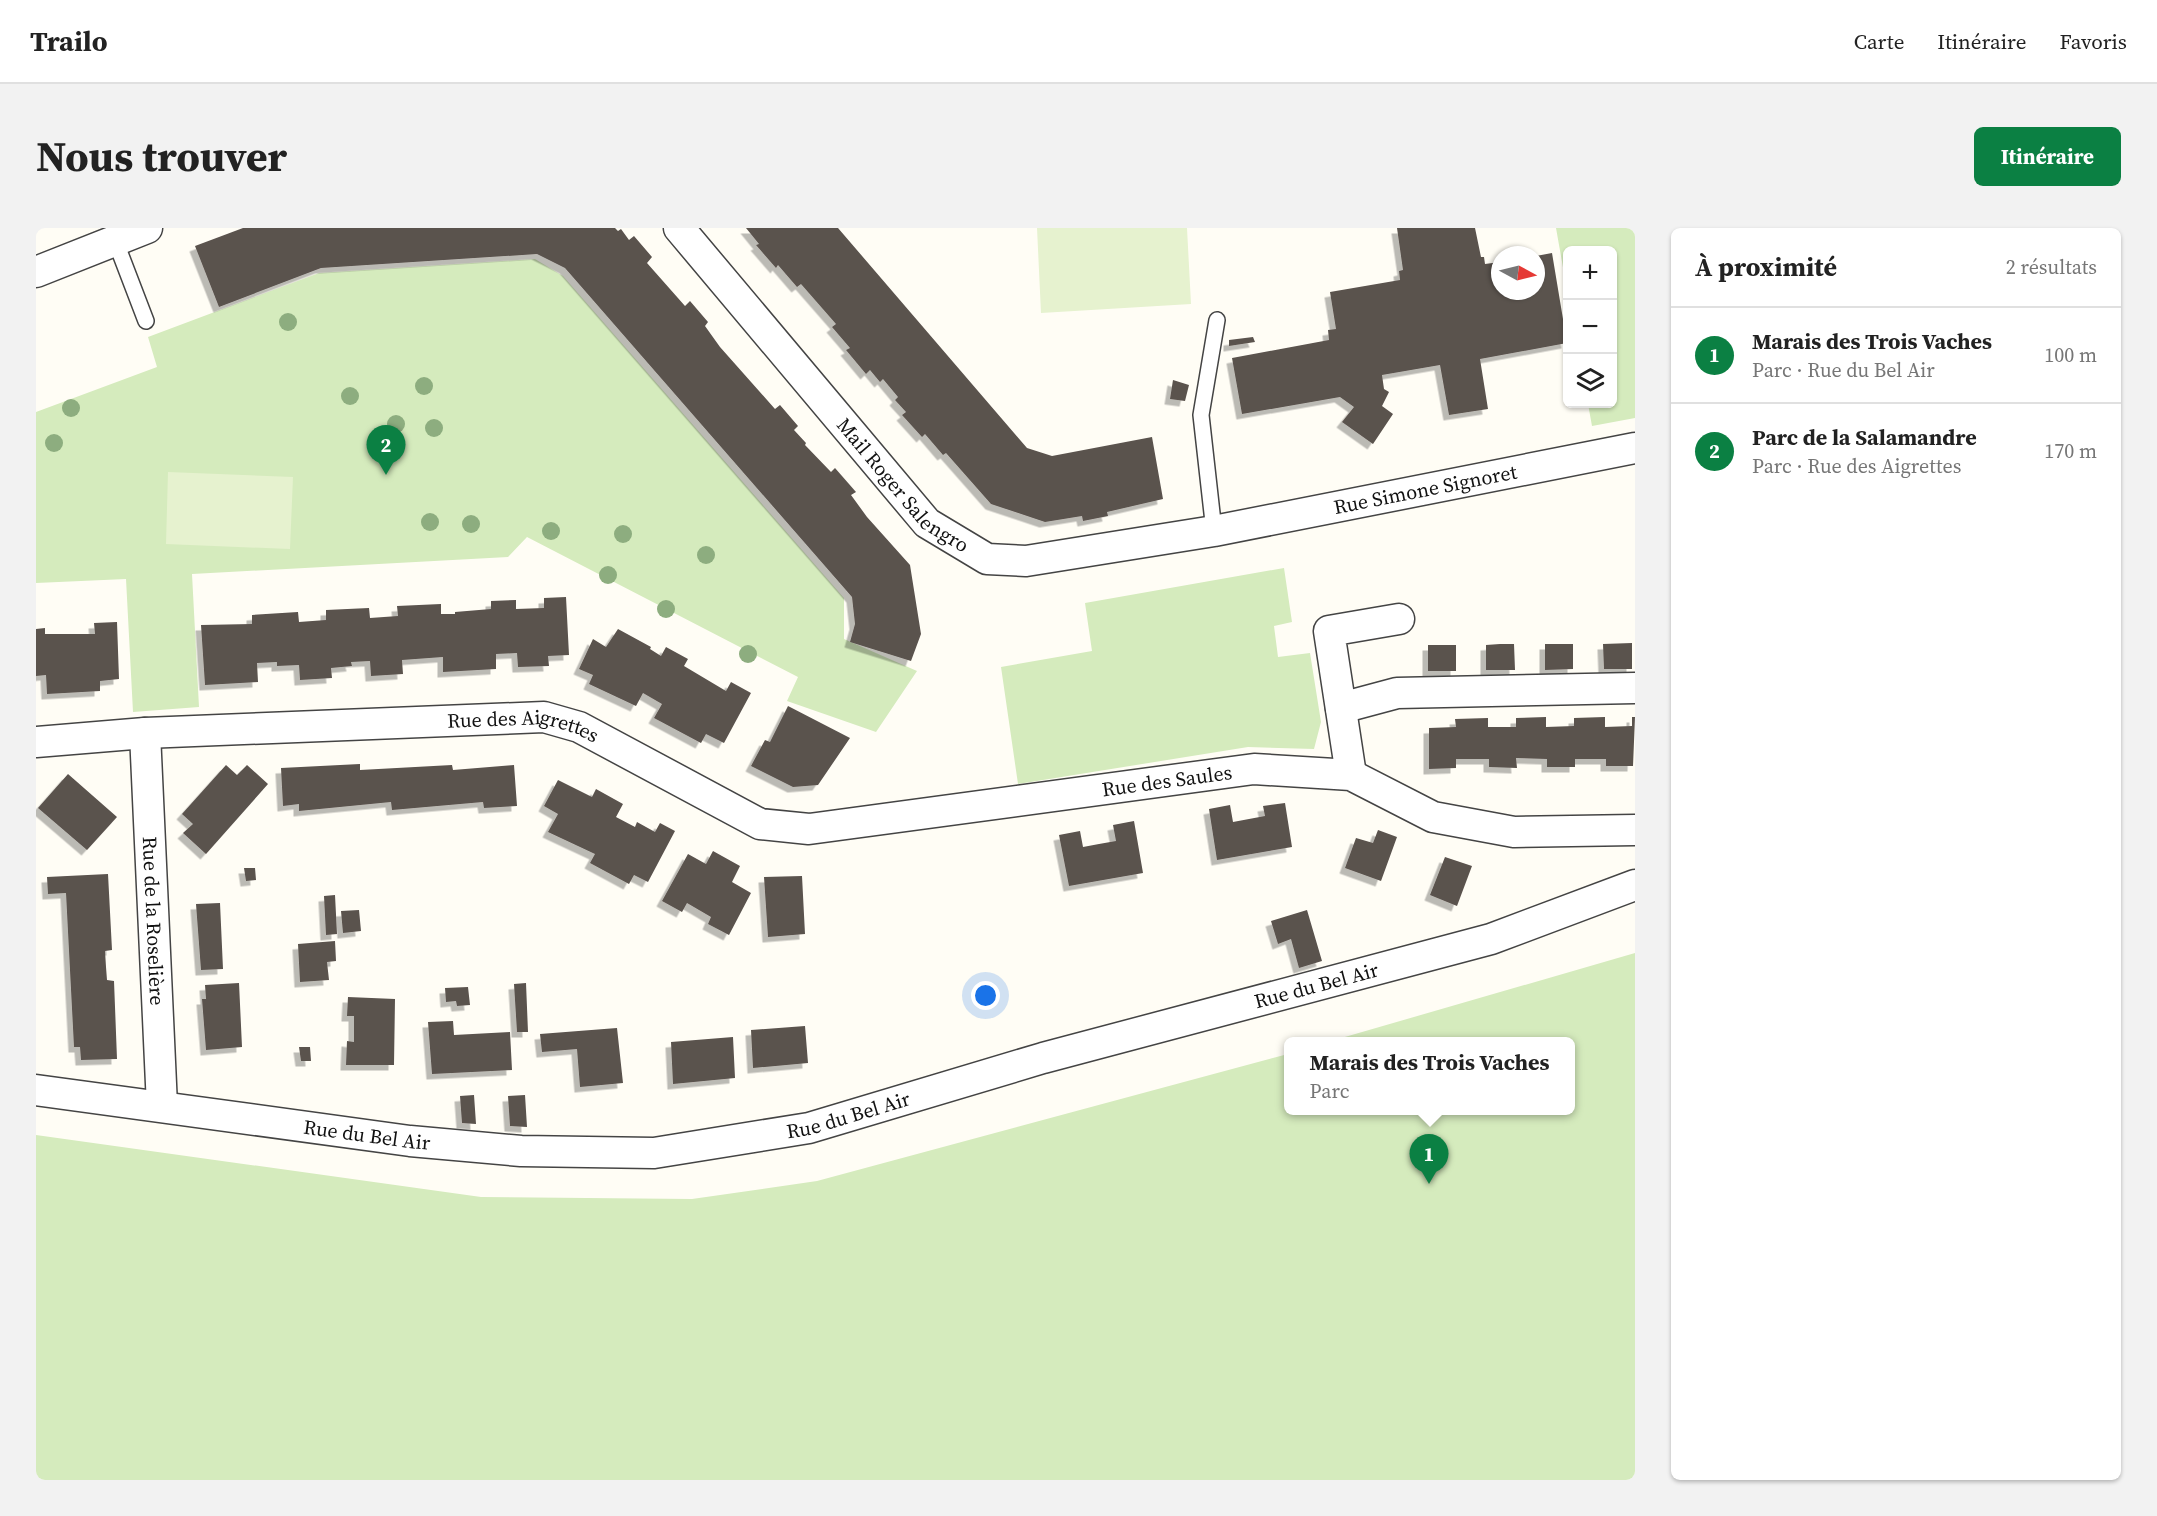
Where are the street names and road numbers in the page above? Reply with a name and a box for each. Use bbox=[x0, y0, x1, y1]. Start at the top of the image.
street label: Mail Roger Salengro bbox=[830, 412, 974, 559]
street label: Rue Simone Signoret bbox=[1331, 458, 1520, 521]
street label: Rue des Aigrettes bbox=[447, 703, 604, 749]
street label: Rue des Saules bbox=[1100, 758, 1234, 803]
street label: Rue de la Roselière bbox=[136, 836, 171, 1006]
street label: Rue du Bel Air bbox=[1251, 955, 1382, 1015]
street label: Rue du Bel Air bbox=[784, 1084, 914, 1145]
street label: Rue du Bel Air bbox=[302, 1113, 432, 1157]

